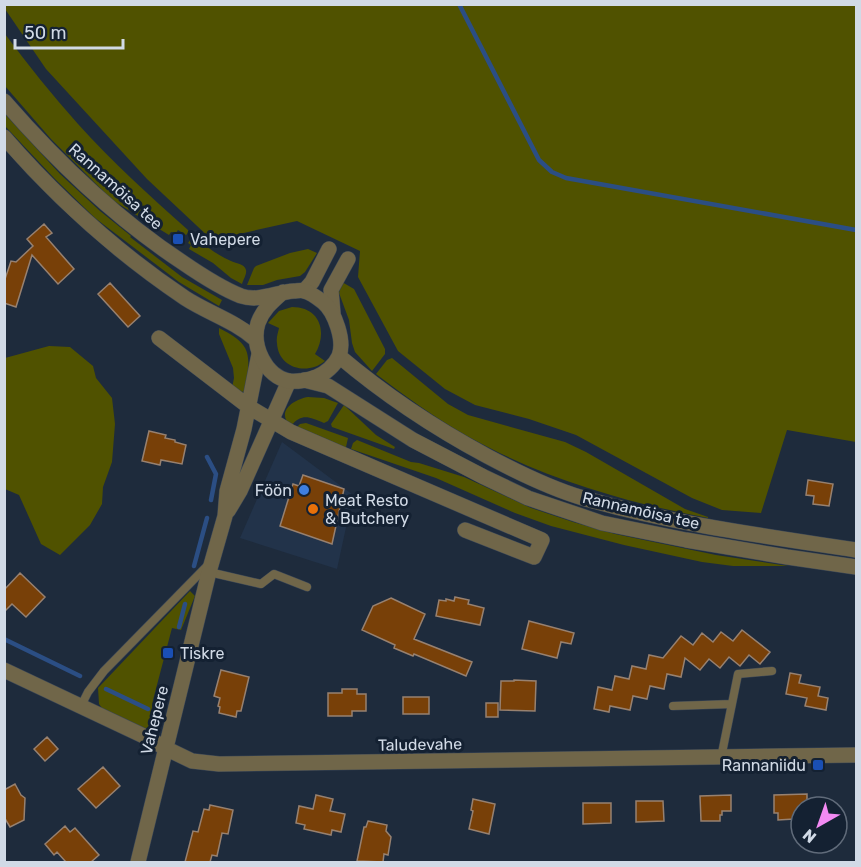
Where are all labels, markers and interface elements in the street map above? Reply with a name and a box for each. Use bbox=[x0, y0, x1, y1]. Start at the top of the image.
scale bar bbox=[15, 12, 123, 50]
text: 50 m bbox=[24, 22, 67, 44]
street label: Rannamõisa tee bbox=[65, 139, 166, 233]
place label: Vahepere bbox=[190, 230, 261, 249]
marker: Vahepere bbox=[171, 232, 185, 246]
place label: Föön bbox=[255, 481, 292, 500]
marker: Föön bbox=[297, 483, 311, 497]
street label: Rannamõisa tee bbox=[580, 488, 701, 533]
place label: Meat Resto & Butchery bbox=[325, 491, 409, 528]
marker: Meat Resto & Butchery bbox=[306, 502, 320, 516]
place label: Tiskre bbox=[180, 644, 224, 663]
marker: Tiskre bbox=[161, 646, 175, 660]
street label: Vahepere bbox=[137, 684, 172, 757]
street label: Taludevahe bbox=[378, 734, 462, 755]
place label: Rannaniidu bbox=[722, 756, 806, 775]
marker: Rannaniidu bbox=[811, 758, 825, 772]
north arrow bbox=[789, 795, 849, 855]
text: N bbox=[799, 825, 820, 847]

